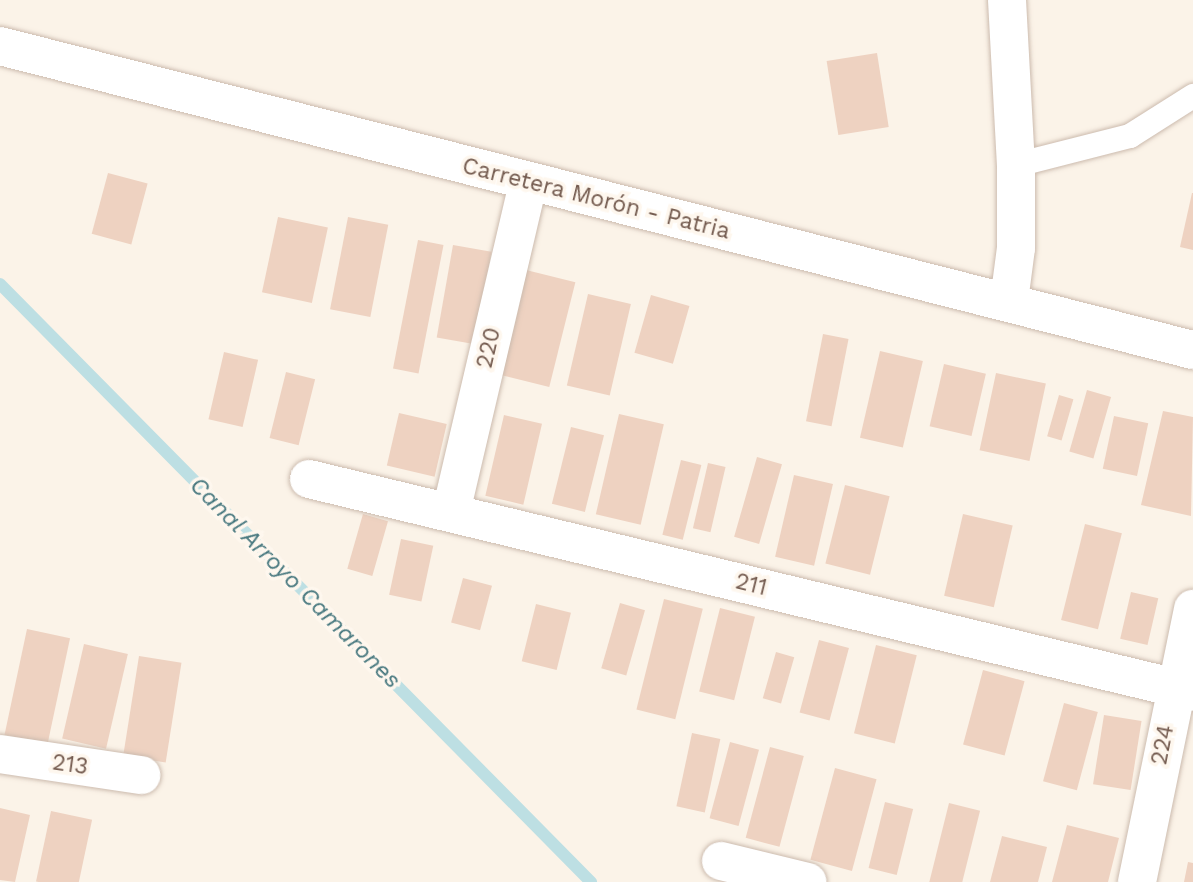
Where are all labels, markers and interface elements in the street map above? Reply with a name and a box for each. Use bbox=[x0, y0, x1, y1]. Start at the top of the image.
street label: Carretera Morón - Patria bbox=[459, 152, 733, 246]
street label: 220 bbox=[471, 325, 507, 371]
water label: Canal Arroyo Camarones bbox=[183, 471, 407, 695]
street label: 211 bbox=[732, 568, 770, 602]
street label: 224 bbox=[1146, 723, 1180, 767]
street label: 213 bbox=[50, 749, 90, 781]

